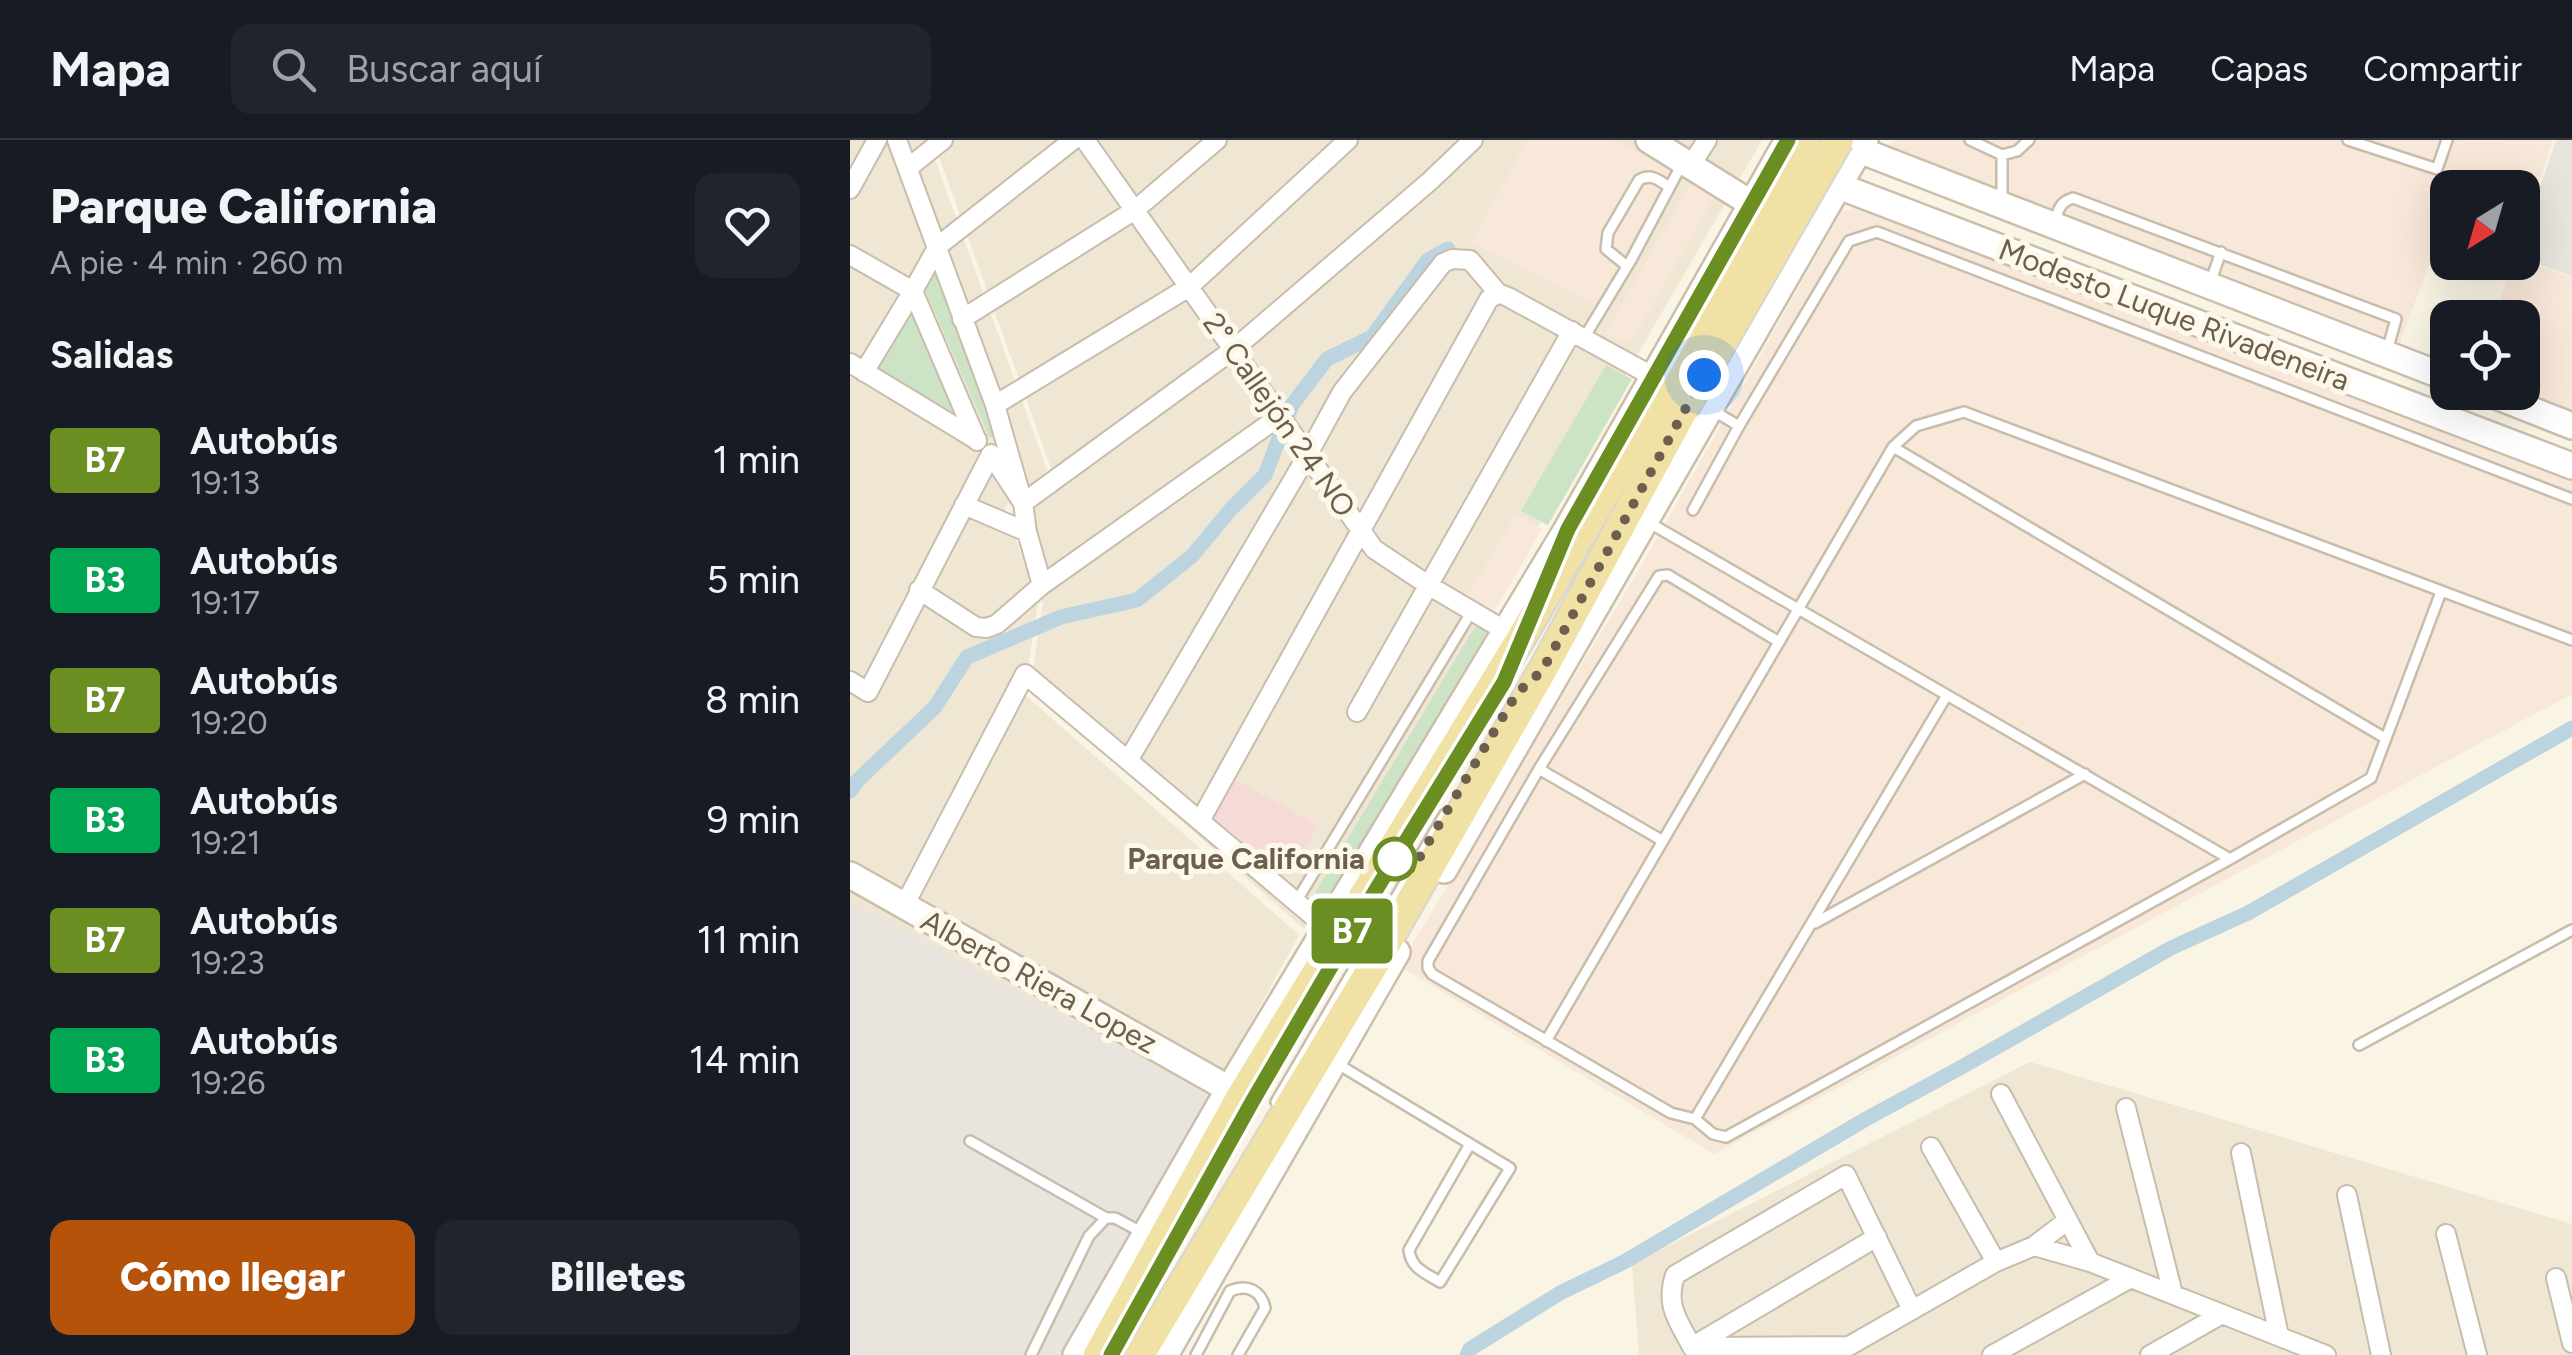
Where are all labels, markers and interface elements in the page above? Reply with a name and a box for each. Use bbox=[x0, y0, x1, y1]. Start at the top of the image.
search box bbox=[231, 24, 931, 114]
text: Mapa bbox=[50, 40, 171, 98]
icon: search bbox=[266, 42, 321, 97]
text: Buscar aquí bbox=[346, 46, 542, 92]
text: Mapa bbox=[2069, 48, 2155, 90]
text: Capas bbox=[2210, 48, 2308, 90]
text: Compartir bbox=[2363, 48, 2522, 90]
north arrow bbox=[2430, 170, 2540, 280]
map controls bbox=[2430, 170, 2540, 410]
button: heart bbox=[695, 173, 800, 278]
text: Parque California bbox=[50, 177, 437, 235]
street label: Modesto Luque Rivadeneira bbox=[1994, 230, 2355, 399]
text: A pie · 4 min · 260 m bbox=[50, 244, 343, 282]
button: locate bbox=[2430, 300, 2540, 410]
street label: 2° Callejón 24 NO bbox=[1195, 306, 1364, 524]
text: Salidas bbox=[50, 332, 173, 378]
your location bbox=[1679, 350, 1729, 400]
text: Autobús bbox=[190, 418, 338, 464]
text: 1 min bbox=[713, 437, 800, 483]
text: B7 bbox=[85, 439, 125, 481]
text: 19:13 bbox=[190, 464, 260, 502]
text: Autobús bbox=[190, 538, 338, 584]
text: 5 min bbox=[706, 557, 800, 603]
text: B3 bbox=[85, 559, 125, 601]
text: 19:17 bbox=[190, 584, 260, 622]
text: Autobús bbox=[190, 658, 338, 704]
text: 8 min bbox=[705, 677, 800, 723]
text: B7 bbox=[85, 679, 125, 721]
text: 19:20 bbox=[190, 704, 268, 742]
text: Autobús bbox=[190, 778, 338, 824]
text: 9 min bbox=[707, 797, 800, 843]
text: B3 bbox=[85, 799, 125, 841]
text: 19:21 bbox=[190, 824, 261, 862]
marker: Parque California bbox=[1374, 838, 1416, 880]
place label: Parque California bbox=[1127, 840, 1365, 877]
text: Autobús bbox=[190, 898, 338, 944]
line badge: B7 bbox=[1307, 898, 1397, 964]
street label: Alberto Riera Lopez bbox=[915, 901, 1164, 1062]
text: B7 bbox=[1332, 910, 1372, 952]
text: 11 min bbox=[697, 917, 800, 963]
text: B7 bbox=[85, 919, 125, 961]
text: 19:23 bbox=[190, 944, 265, 982]
text: Autobús bbox=[190, 1018, 338, 1064]
text: 14 min bbox=[689, 1037, 800, 1083]
text: B3 bbox=[85, 1039, 125, 1081]
text: 19:26 bbox=[190, 1064, 265, 1102]
button: Cómo llegar bbox=[50, 1220, 415, 1335]
button: Billetes bbox=[435, 1220, 800, 1335]

